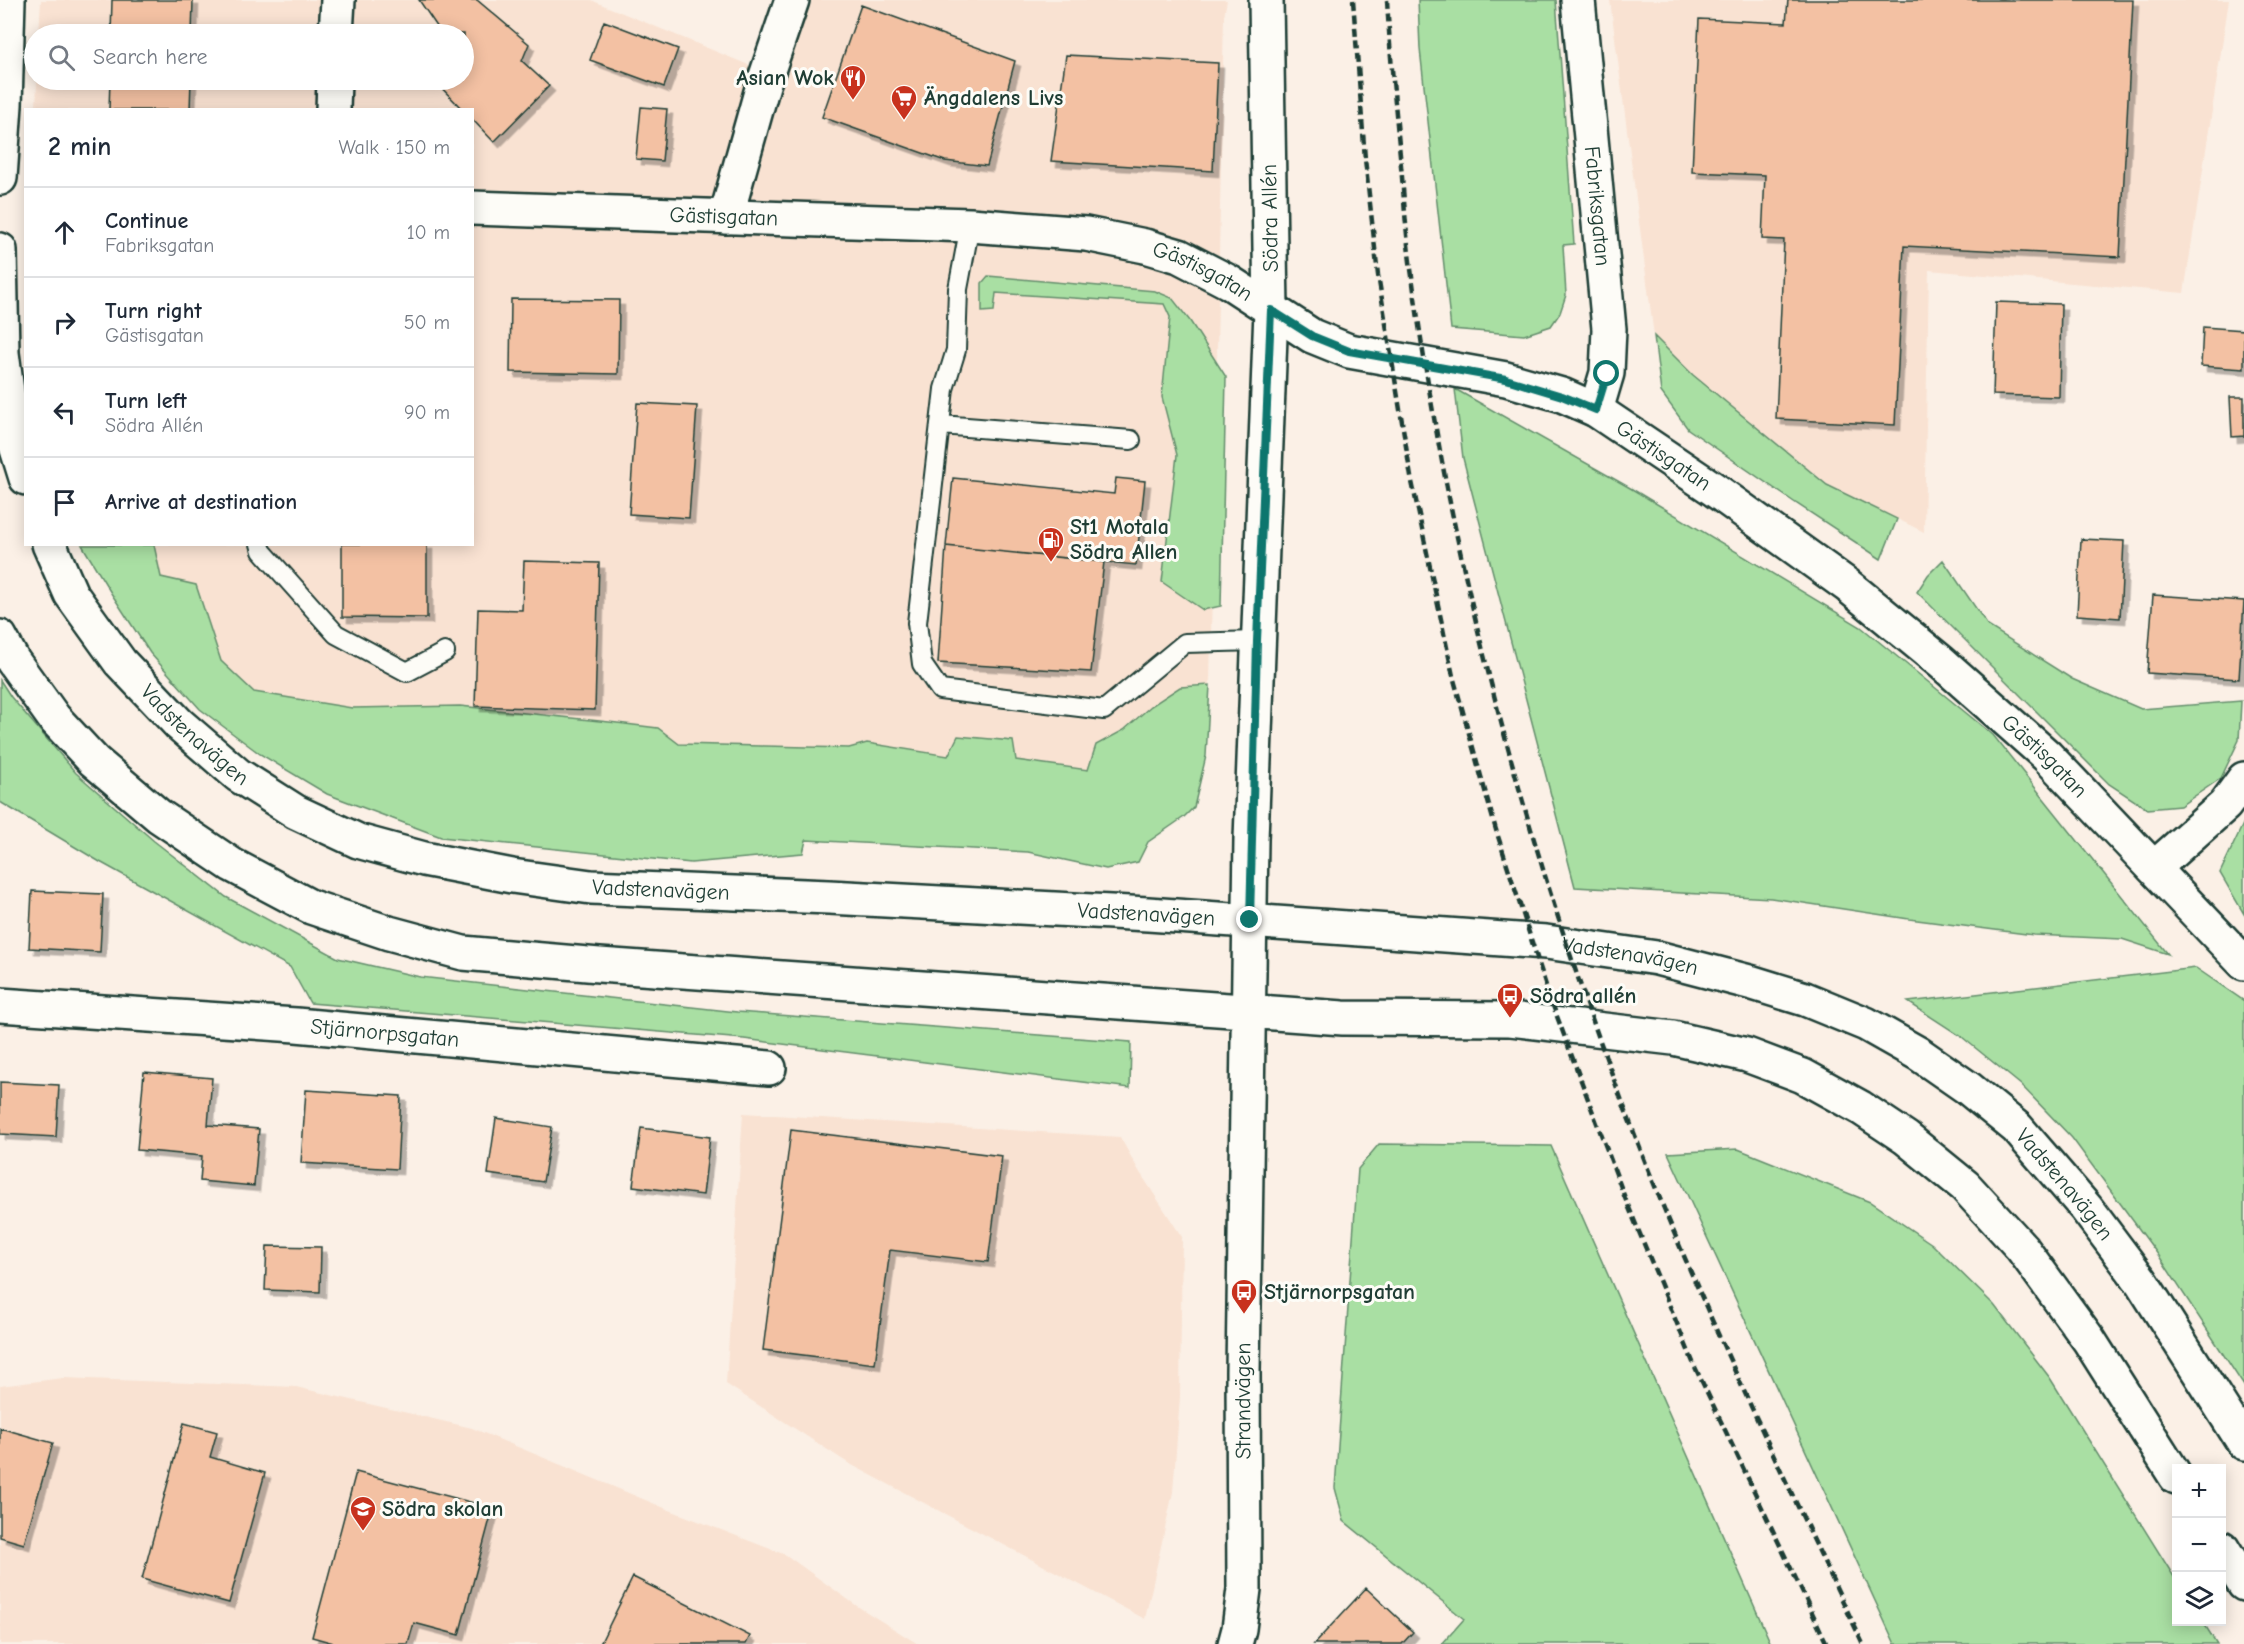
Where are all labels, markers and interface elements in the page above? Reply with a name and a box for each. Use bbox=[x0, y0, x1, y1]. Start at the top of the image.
search box bbox=[24, 24, 474, 90]
icon: search bbox=[45, 41, 78, 74]
text: Search here bbox=[93, 44, 208, 70]
restaurant icon: Asian Wok bbox=[838, 63, 868, 101]
place label: Asian Wok bbox=[736, 65, 834, 91]
supermarket icon: Ängdalens Livs bbox=[889, 83, 919, 121]
place label: Ängdalens Livs bbox=[924, 85, 1063, 111]
text: 2 min bbox=[48, 132, 111, 162]
text: Walk · 150 m bbox=[339, 136, 450, 159]
street label: Fabriksgatan bbox=[1579, 145, 1616, 267]
street label: Södra Allén bbox=[1256, 164, 1284, 272]
street label: Gästisgatan bbox=[669, 202, 779, 231]
text: Continue bbox=[105, 208, 188, 234]
icon: ahead bbox=[48, 216, 81, 249]
text: 10 m bbox=[407, 221, 450, 244]
text: Fabriksgatan bbox=[105, 234, 214, 257]
street label: Gästisgatan bbox=[1150, 236, 1258, 307]
text: Turn right bbox=[105, 298, 202, 324]
icon: right bbox=[48, 306, 81, 339]
text: 50 m bbox=[404, 311, 450, 334]
text: Gästisgatan bbox=[105, 324, 204, 347]
route start bbox=[1593, 360, 1619, 386]
text: Turn left bbox=[105, 388, 187, 414]
icon: left bbox=[48, 396, 81, 429]
text: 90 m bbox=[404, 401, 450, 424]
text: Södra Allén bbox=[105, 414, 203, 437]
street label: Gästisgatan bbox=[1611, 414, 1716, 497]
icon: arrive bbox=[48, 486, 81, 519]
text: Arrive at destination bbox=[105, 489, 297, 515]
place label: St1 Motala Södra Allen bbox=[1070, 514, 1177, 565]
fuel station icon: St1 Motala Södra Allen bbox=[1036, 525, 1066, 563]
street label: Vadstenavägen bbox=[135, 679, 253, 791]
street label: Gästisgatan bbox=[1996, 709, 2093, 803]
street label: Vadstenavägen bbox=[591, 874, 730, 906]
street label: Vadstenavägen bbox=[1077, 897, 1216, 932]
route end bbox=[1236, 906, 1262, 932]
street label: Vadstenavägen bbox=[1560, 931, 1701, 981]
bus stop icon: Södra allén bbox=[1495, 981, 1525, 1019]
place label: Södra allén bbox=[1530, 983, 1636, 1009]
street label: Stjärnorpsgatan bbox=[310, 1013, 460, 1053]
street label: Vadstenavägen bbox=[2010, 1123, 2119, 1245]
bus stop icon: Stjärnorpsgatan bbox=[1229, 1277, 1259, 1315]
place label: Stjärnorpsgatan bbox=[1264, 1279, 1415, 1305]
street label: Strandvägen bbox=[1230, 1342, 1256, 1459]
map controls bbox=[2172, 1464, 2226, 1626]
button: + bbox=[2172, 1464, 2226, 1518]
school or university icon: Södra skolan bbox=[348, 1494, 378, 1532]
place label: Södra skolan bbox=[382, 1496, 504, 1522]
button: − bbox=[2172, 1518, 2226, 1572]
button: layers bbox=[2172, 1572, 2226, 1626]

